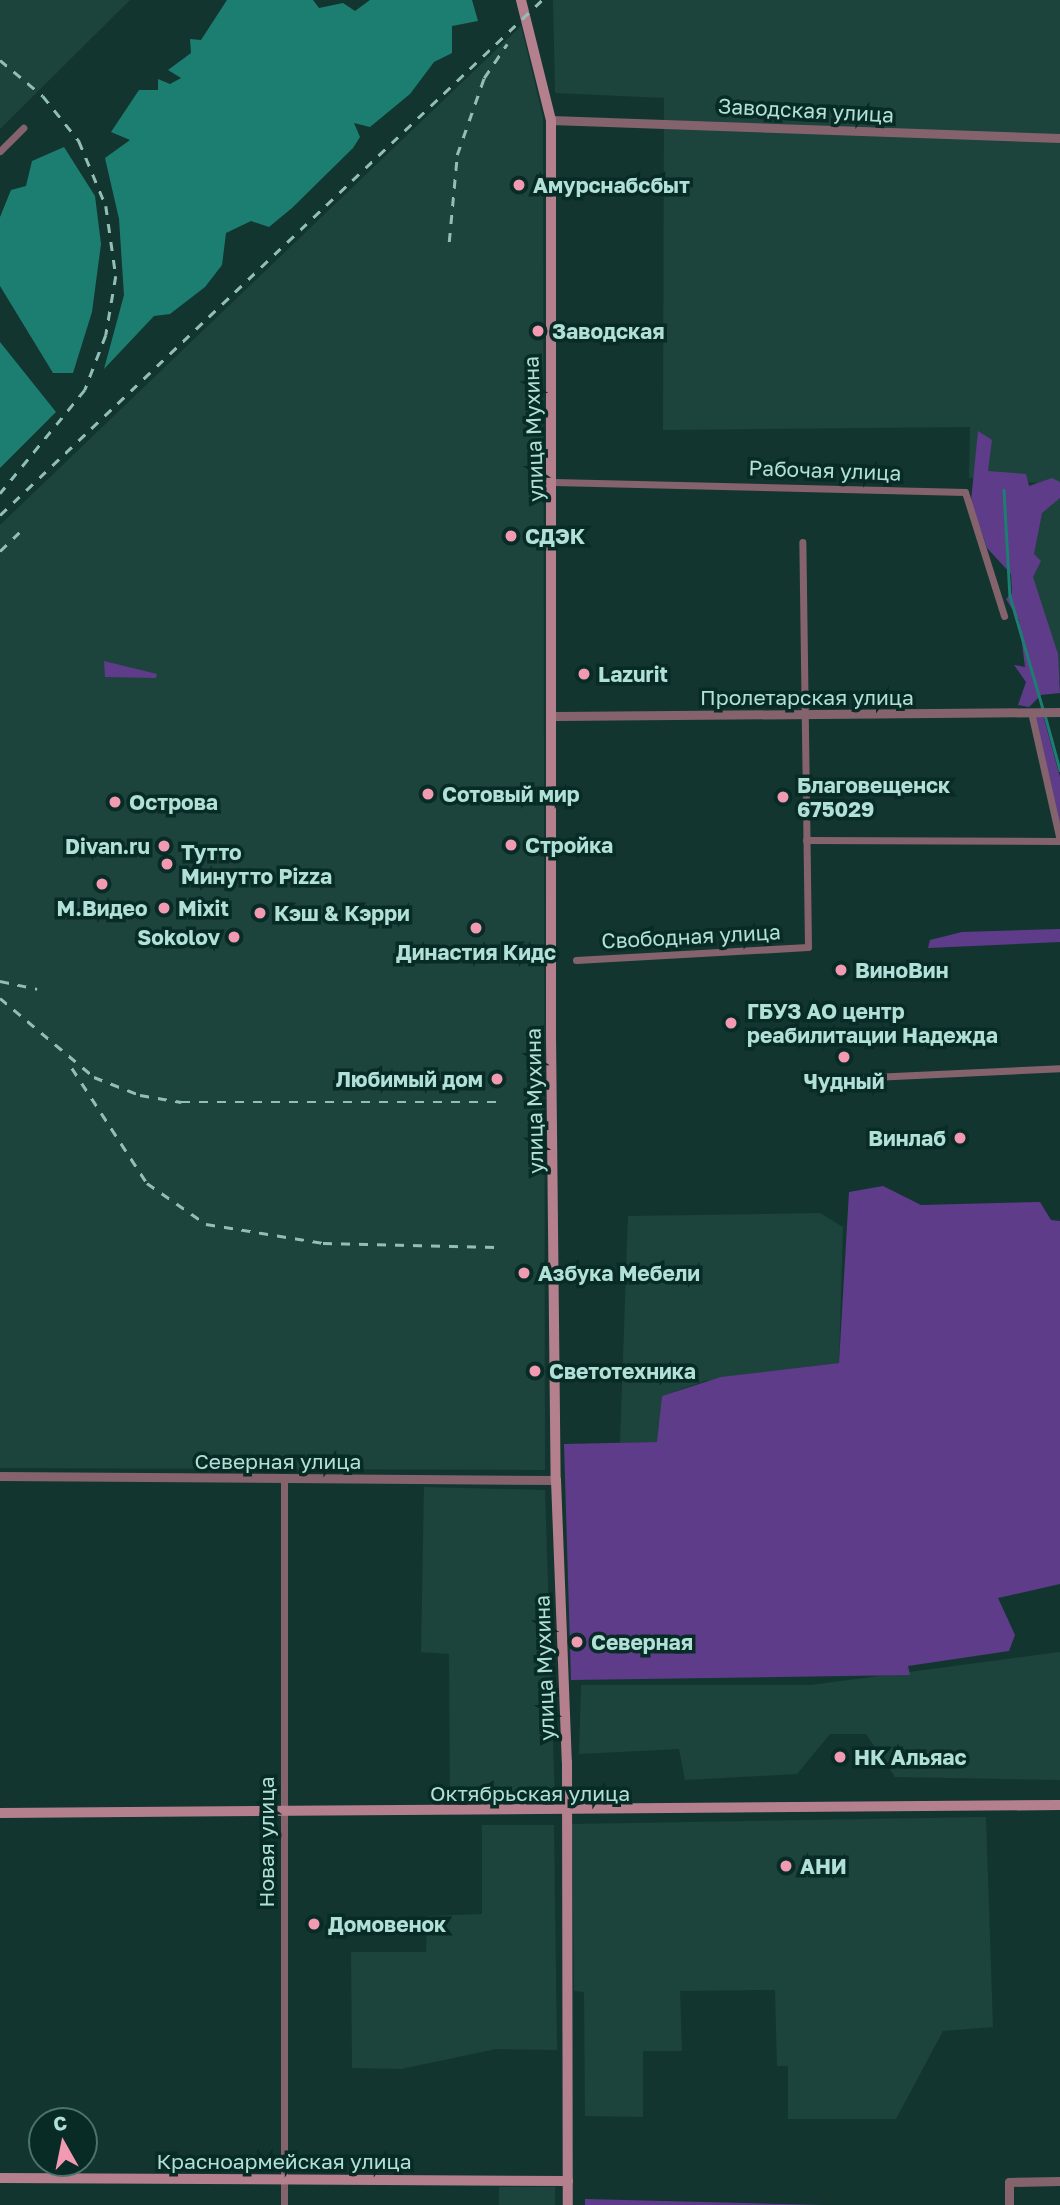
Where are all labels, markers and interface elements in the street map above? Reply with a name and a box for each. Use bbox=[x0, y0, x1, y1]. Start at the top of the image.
street label: Заводская улица bbox=[717, 93, 895, 127]
place label: Амурснабсбыт bbox=[533, 172, 690, 198]
marker: Амурснабсбыт bbox=[511, 177, 527, 193]
place label: Заводская bbox=[552, 318, 664, 344]
marker: Заводская bbox=[530, 323, 546, 339]
street label: улица Мухина bbox=[518, 356, 548, 502]
street label: Рабочая улица bbox=[748, 455, 902, 485]
place label: СДЭК bbox=[525, 523, 585, 549]
marker: СДЭК bbox=[503, 528, 519, 544]
place label: Lazurit bbox=[598, 661, 668, 687]
marker: Lazurit bbox=[576, 666, 592, 682]
street label: Пролетарская улица bbox=[700, 684, 914, 710]
place label: Благовещенск 675029 bbox=[797, 772, 950, 822]
place label: Сотовый мир bbox=[442, 781, 580, 807]
marker: Сотовый мир bbox=[420, 786, 436, 802]
place label: Острова bbox=[129, 789, 218, 815]
marker: Благовещенск 675029 bbox=[775, 789, 791, 805]
marker: Острова bbox=[107, 794, 123, 810]
place label: Стройка bbox=[525, 832, 613, 858]
place label: Divan.ru bbox=[65, 833, 150, 859]
marker: Стройка bbox=[503, 837, 519, 853]
marker: Divan.ru bbox=[156, 838, 172, 854]
place label: Тутто Минутто Pizza bbox=[181, 839, 332, 889]
marker: Тутто Минутто Pizza bbox=[159, 856, 175, 872]
marker: М.Видео bbox=[94, 876, 110, 892]
place label: М.Видео bbox=[56, 895, 148, 921]
place label: Mixit bbox=[178, 895, 229, 921]
marker: Mixit bbox=[156, 900, 172, 916]
place label: Кэш & Кэрри bbox=[274, 900, 410, 926]
marker: Кэш & Кэрри bbox=[252, 905, 268, 921]
street label: Свободная улица bbox=[601, 919, 781, 953]
marker: Династия Кидс bbox=[468, 920, 484, 936]
place label: Sokolov bbox=[137, 924, 220, 950]
marker: Sokolov bbox=[226, 929, 242, 945]
place label: Династия Кидс bbox=[396, 939, 556, 965]
place label: ВиноВин bbox=[855, 957, 948, 983]
marker: ВиноВин bbox=[833, 962, 849, 978]
place label: ГБУЗ АО центр реабилитации Надежда bbox=[747, 998, 998, 1048]
marker: ГБУЗ АО центр реабилитации Надежда bbox=[721, 1013, 741, 1033]
street label: улица Мухина bbox=[520, 1028, 548, 1174]
marker: Чудный bbox=[836, 1049, 852, 1065]
place label: Любимый дом bbox=[336, 1066, 483, 1092]
place label: Чудный bbox=[803, 1068, 885, 1094]
marker: Любимый дом bbox=[489, 1071, 505, 1087]
place label: Винлаб bbox=[868, 1125, 946, 1151]
marker: Винлаб bbox=[952, 1130, 968, 1146]
place label: Азбука Мебели bbox=[538, 1260, 700, 1286]
marker: Азбука Мебели bbox=[516, 1265, 532, 1281]
place label: Светотехника bbox=[549, 1358, 696, 1384]
marker: Светотехника bbox=[527, 1363, 543, 1379]
street label: Северная улица bbox=[195, 1448, 361, 1474]
street label: улица Мухина bbox=[529, 1595, 559, 1741]
place label: Северная bbox=[591, 1629, 693, 1655]
marker: Северная bbox=[569, 1634, 585, 1650]
place label: НК Альяас bbox=[854, 1744, 967, 1770]
marker: НК Альяас bbox=[832, 1749, 848, 1765]
street label: Новая улица bbox=[253, 1776, 279, 1908]
street label: Октябрьская улица bbox=[430, 1780, 630, 1806]
place label: АНИ bbox=[800, 1853, 847, 1879]
marker: АНИ bbox=[778, 1858, 794, 1874]
place label: Домовенок bbox=[328, 1911, 446, 1937]
marker: Домовенок bbox=[306, 1916, 322, 1932]
north arrow bbox=[28, 2107, 98, 2177]
text: С bbox=[51, 2110, 68, 2135]
street label: Красноармейская улица bbox=[156, 2148, 412, 2174]

